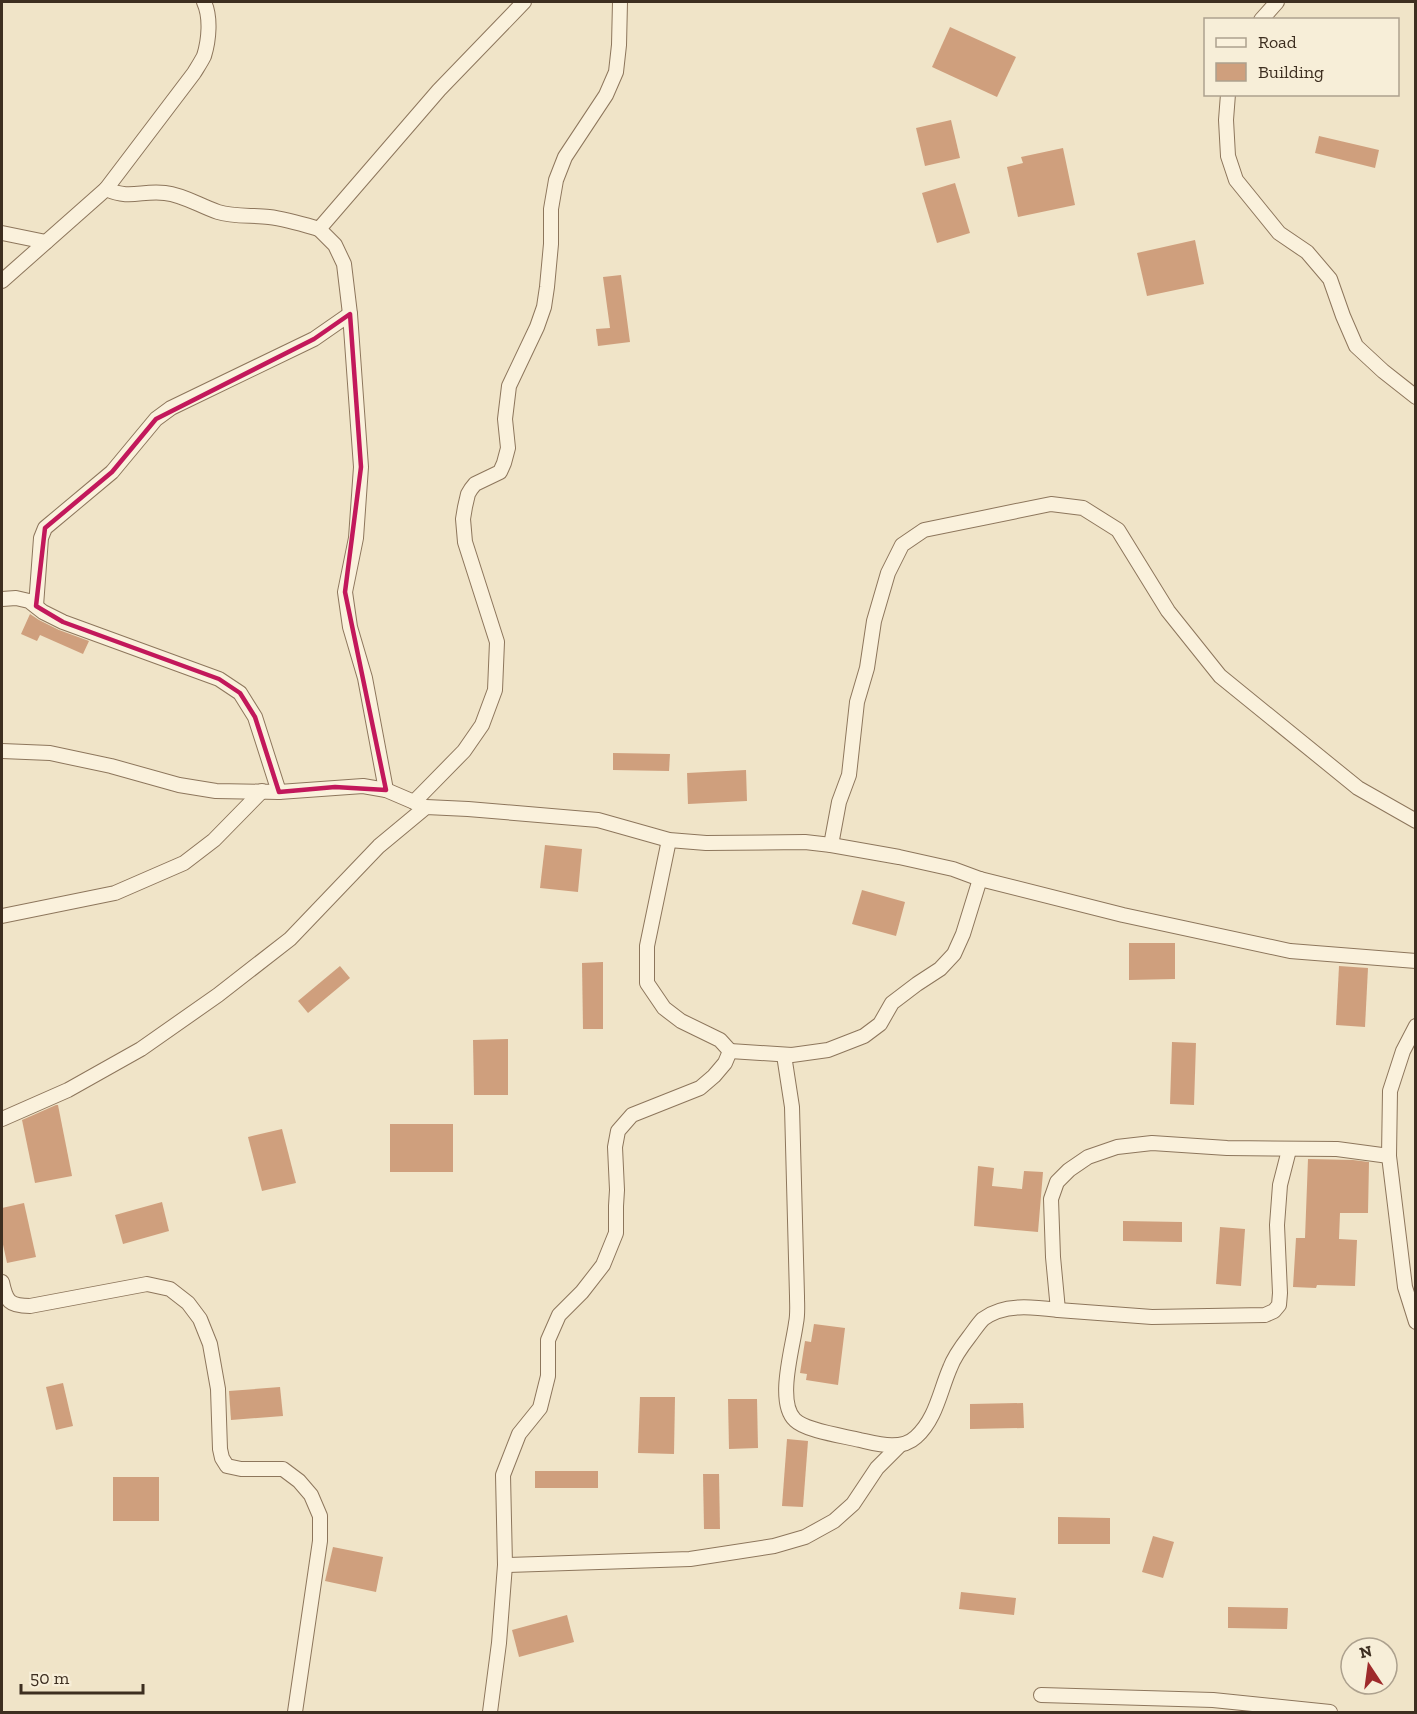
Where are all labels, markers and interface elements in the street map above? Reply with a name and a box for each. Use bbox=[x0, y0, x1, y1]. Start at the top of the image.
legend bbox=[1204, 18, 1399, 96]
text: Road bbox=[1258, 31, 1297, 53]
text: Building bbox=[1258, 61, 1324, 83]
north arrow bbox=[1339, 1636, 1399, 1696]
text: N bbox=[1358, 1641, 1374, 1662]
scale bar bbox=[21, 1657, 142, 1695]
text: 50 m bbox=[30, 1667, 70, 1689]

